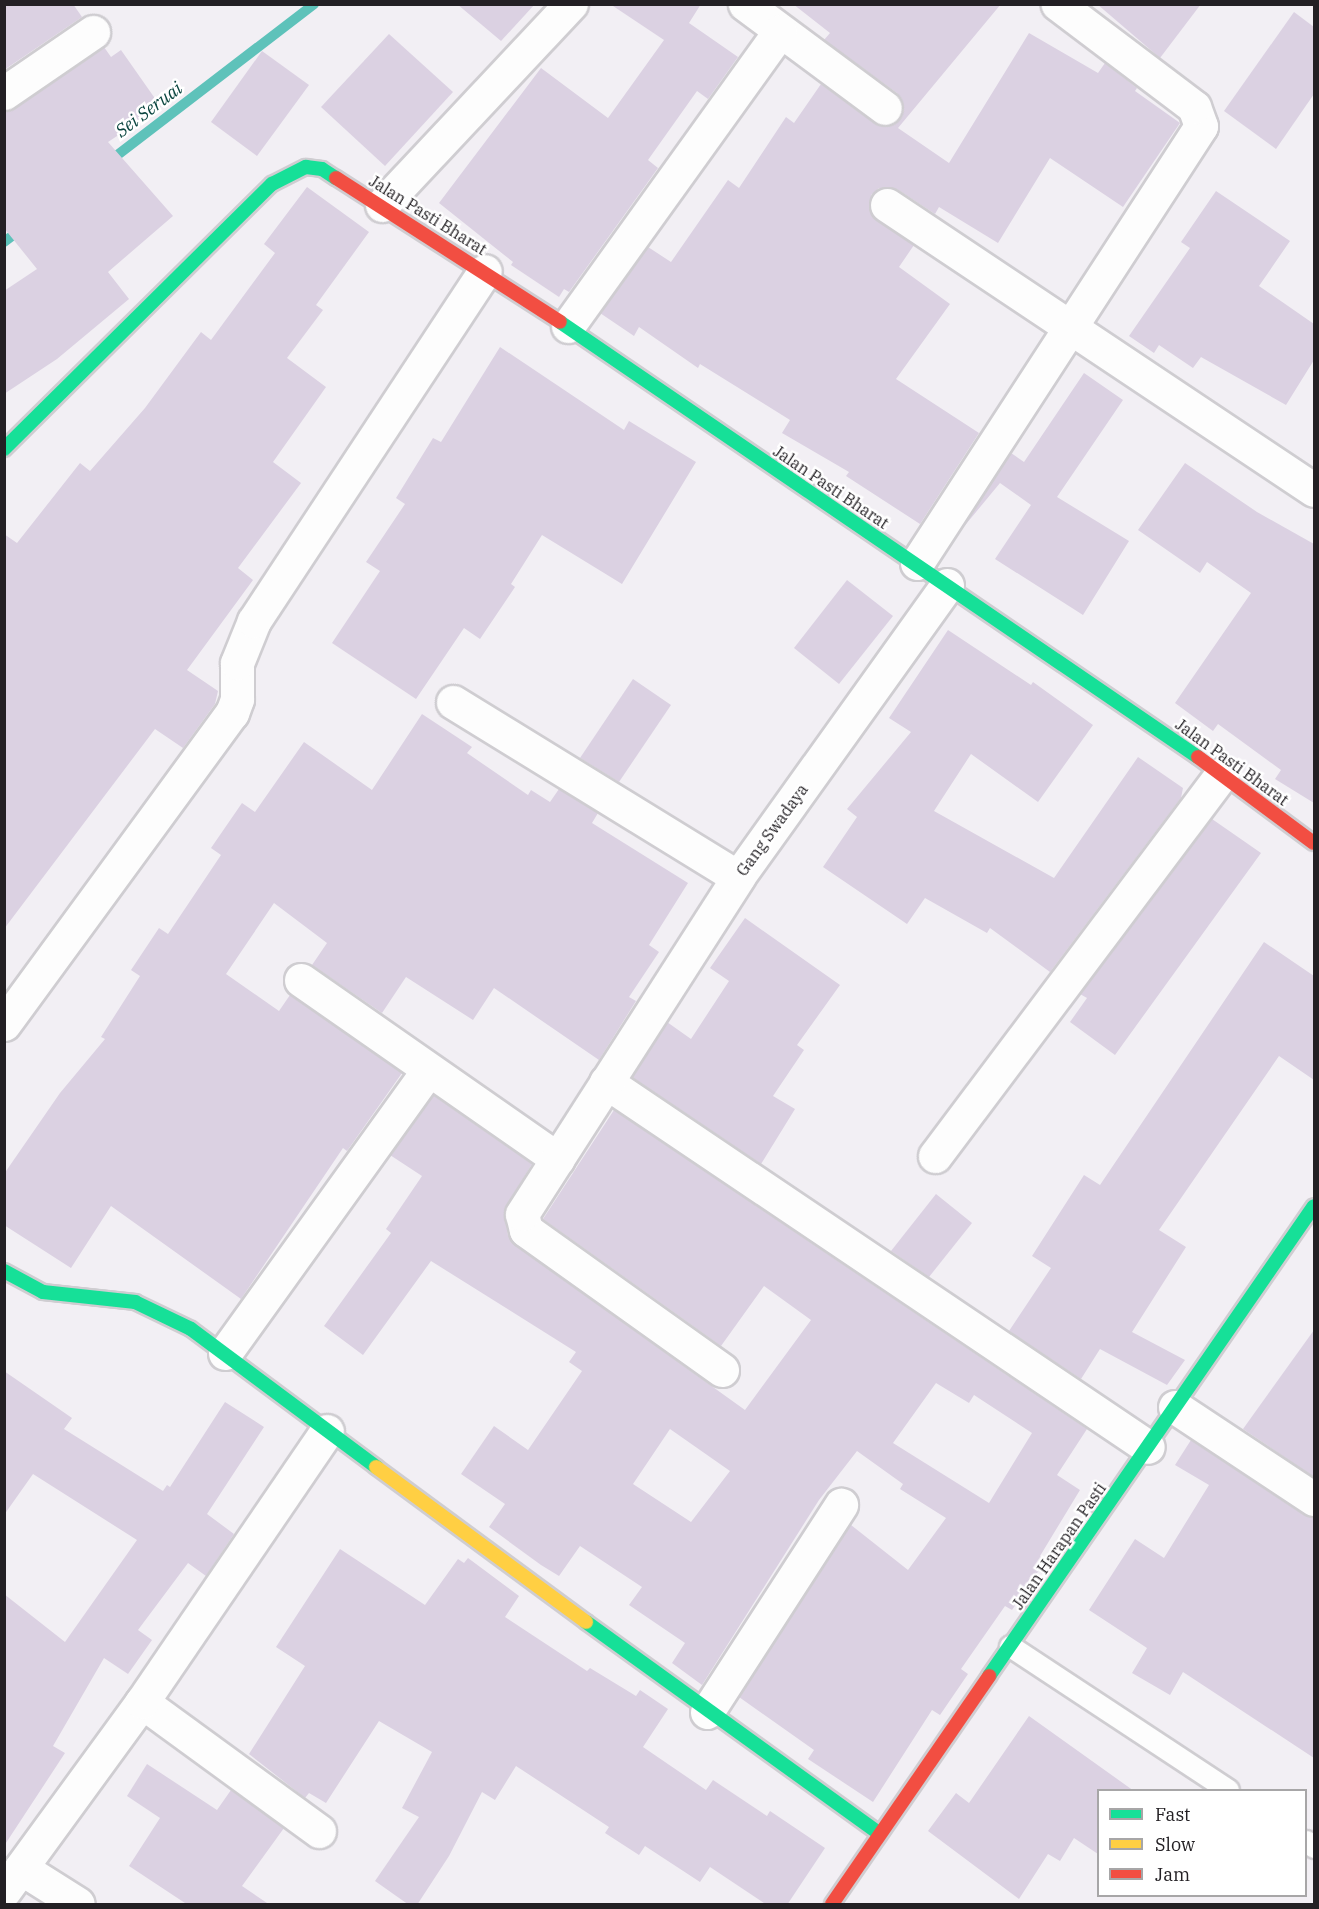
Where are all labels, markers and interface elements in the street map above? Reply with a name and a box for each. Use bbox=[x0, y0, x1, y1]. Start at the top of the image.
water label: Sei Seruai bbox=[111, 78, 187, 142]
street label: Jalan Pasti Bharat bbox=[366, 171, 490, 259]
street label: Jalan Pasti Bharat bbox=[770, 441, 892, 533]
street label: Jalan Pasti Bharat bbox=[1172, 715, 1292, 809]
street label: Gang Swadaya bbox=[732, 780, 812, 880]
street label: Jalan Harapan Pasti bbox=[1008, 1479, 1110, 1613]
legend bbox=[1097, 1789, 1307, 1897]
text: Fast bbox=[1155, 1803, 1190, 1826]
text: Slow bbox=[1155, 1833, 1195, 1856]
text: Jam bbox=[1155, 1863, 1190, 1886]

